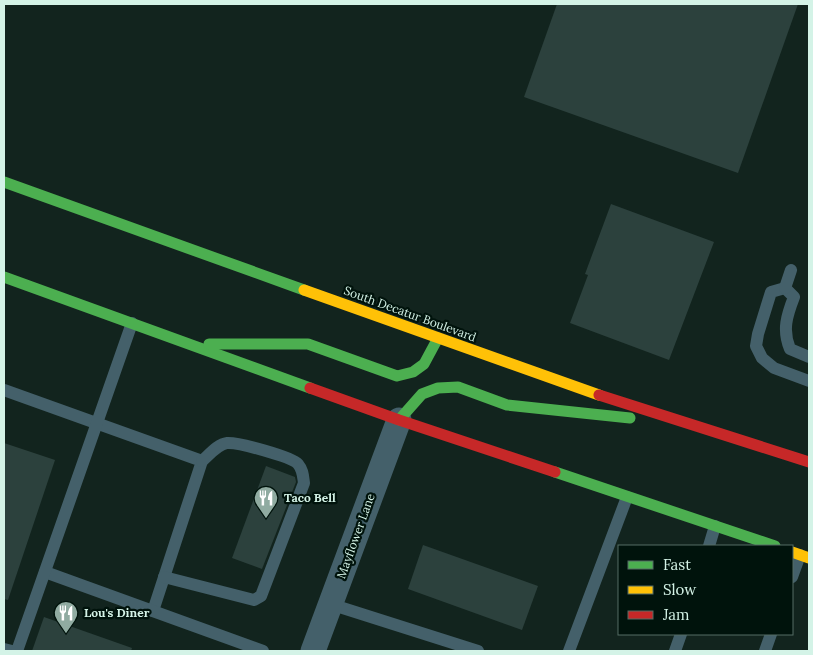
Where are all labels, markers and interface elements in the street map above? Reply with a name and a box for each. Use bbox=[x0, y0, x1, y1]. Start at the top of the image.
street label: South Decatur Boulevard bbox=[342, 283, 478, 344]
restaurant icon: Taco Bell bbox=[253, 485, 279, 519]
place label: Taco Bell bbox=[284, 490, 336, 505]
street label: Mayflower Lane bbox=[333, 491, 378, 580]
legend bbox=[618, 545, 793, 635]
text: Fast bbox=[663, 555, 691, 574]
text: Slow bbox=[663, 580, 696, 599]
restaurant icon: Lou's Diner bbox=[53, 600, 79, 634]
place label: Lou's Diner bbox=[84, 605, 150, 620]
text: Jam bbox=[662, 605, 690, 624]

